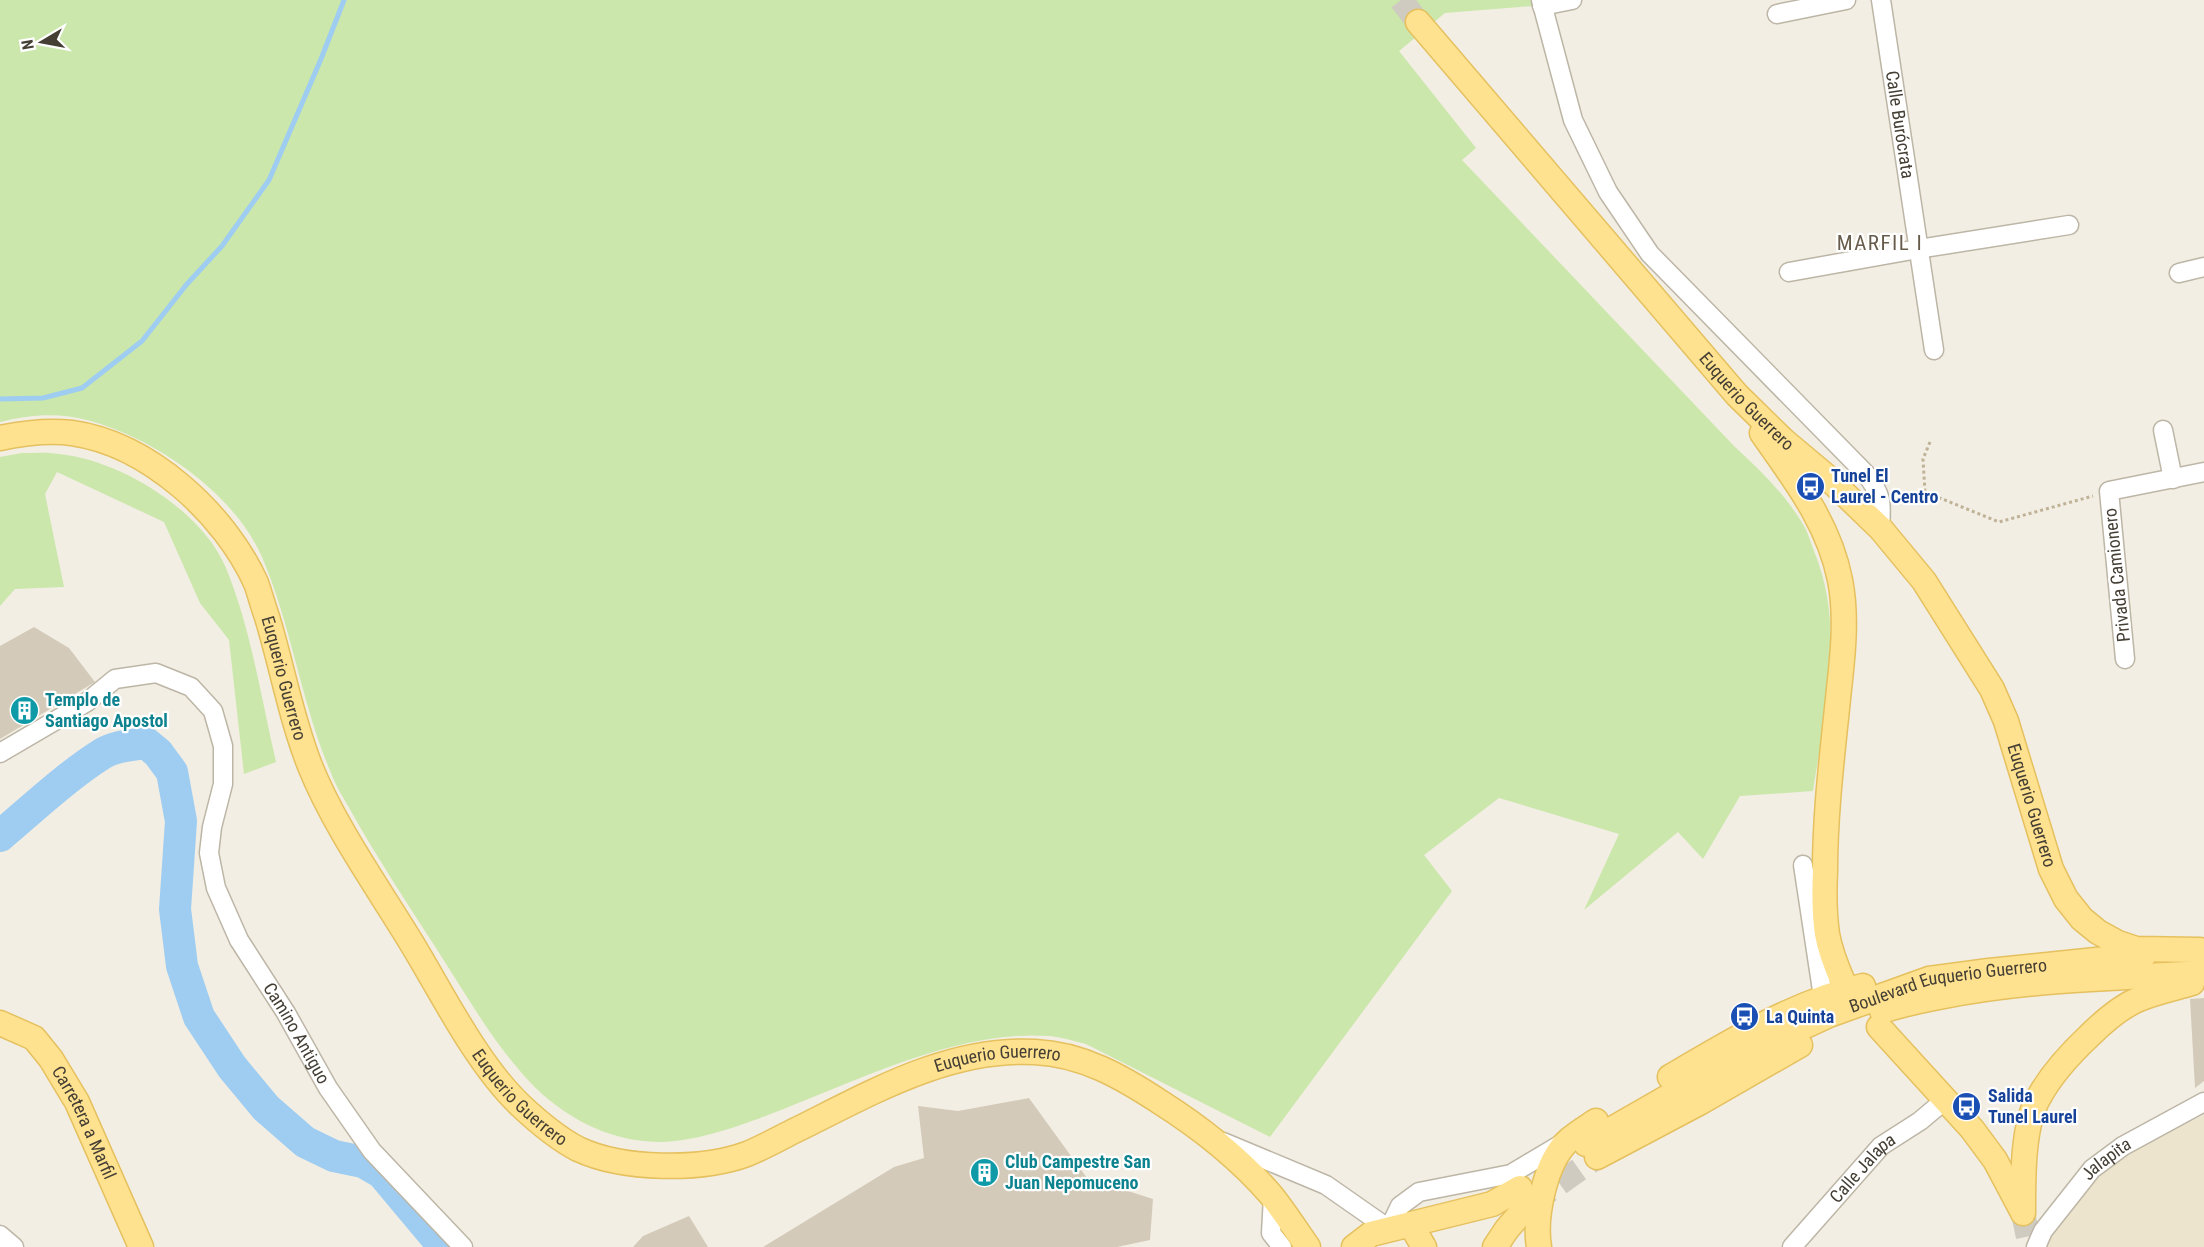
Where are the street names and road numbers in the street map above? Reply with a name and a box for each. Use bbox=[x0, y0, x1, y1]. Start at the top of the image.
street label: Calle Burócrata bbox=[1882, 69, 1919, 180]
street label: Euquerio Guerrero bbox=[1695, 348, 1798, 455]
street label: Privada Camionero bbox=[2099, 507, 2134, 643]
street label: Euquerio Guerrero bbox=[257, 613, 311, 743]
street label: Euquerio Guerrero bbox=[2004, 741, 2061, 870]
street label: Boulevard Euquerio Guerrero bbox=[1846, 954, 2048, 1017]
street label: Camino Antiguo bbox=[259, 979, 335, 1087]
street label: Euquerio Guerrero bbox=[931, 1041, 1063, 1076]
street label: Euquerio Guerrero bbox=[468, 1045, 572, 1150]
street label: Carretera a Marfil bbox=[48, 1062, 121, 1182]
street label: Calle Jalapa bbox=[1825, 1129, 1899, 1207]
street label: Jalapita bbox=[2077, 1133, 2134, 1184]

